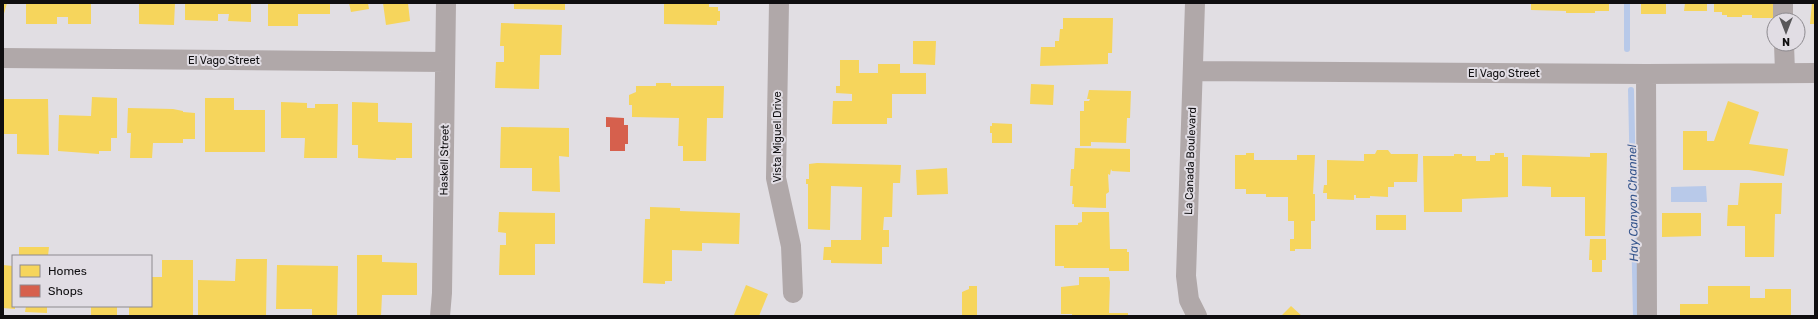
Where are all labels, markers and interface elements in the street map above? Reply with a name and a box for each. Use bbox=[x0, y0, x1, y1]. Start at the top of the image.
north arrow bbox=[1766, 12, 1806, 52]
text: N bbox=[1782, 35, 1790, 48]
street label: El Vago Street bbox=[188, 54, 261, 67]
street label: El Vago Street bbox=[1468, 67, 1541, 80]
street label: Vista Miguel Drive bbox=[771, 91, 784, 183]
street label: La Canada Boulevard bbox=[1182, 107, 1199, 215]
street label: Haskell Street bbox=[437, 124, 452, 196]
water label: Hay Canyon Channel bbox=[1625, 143, 1641, 262]
legend bbox=[12, 255, 152, 307]
text: Homes bbox=[48, 264, 87, 278]
text: Shops bbox=[48, 284, 83, 298]

